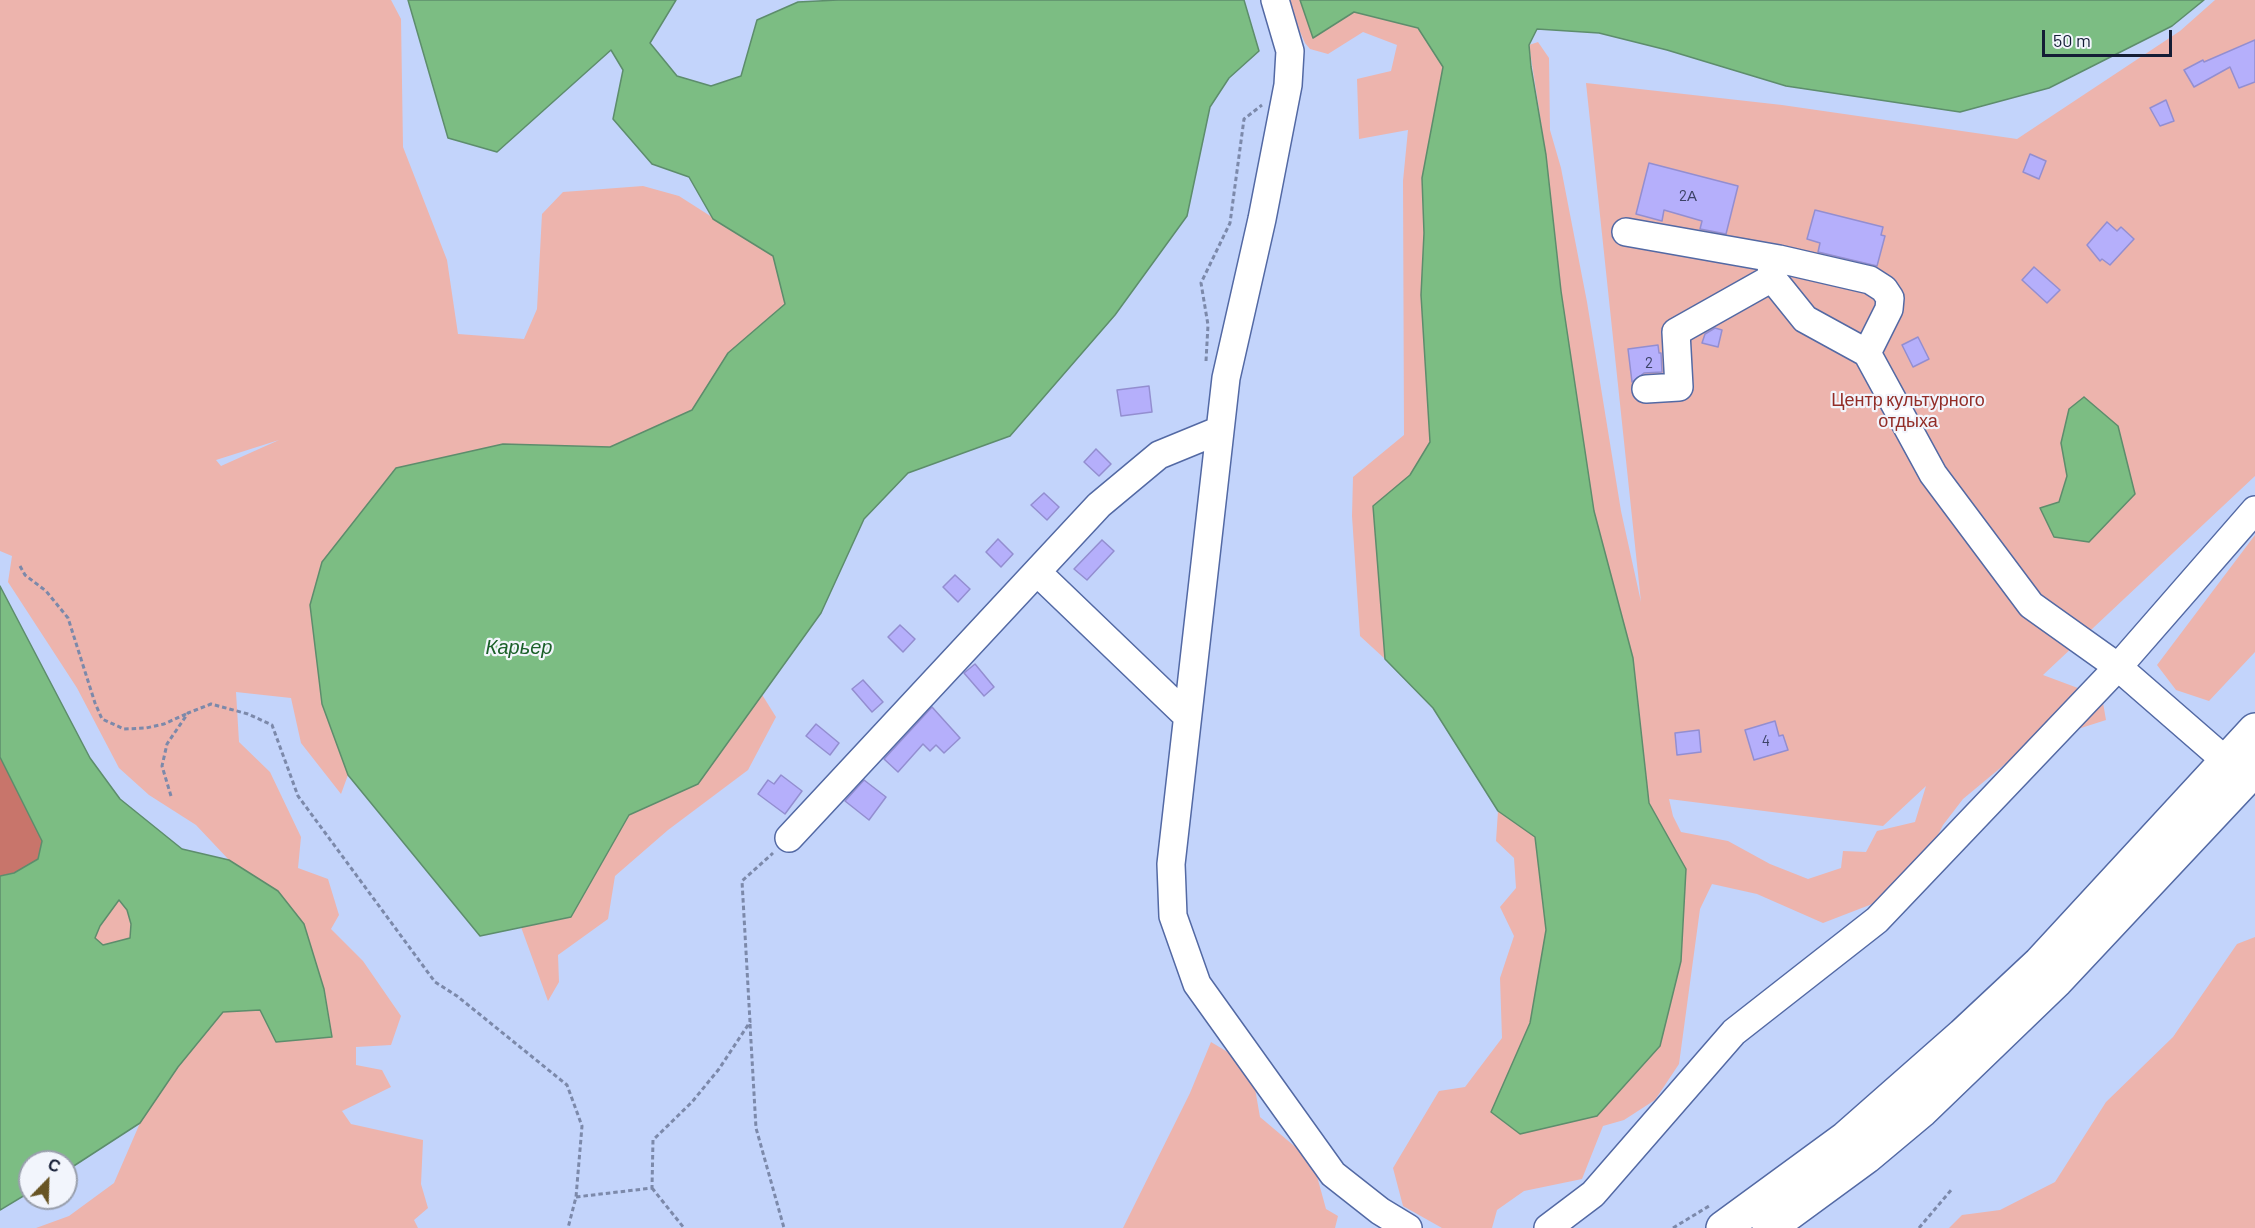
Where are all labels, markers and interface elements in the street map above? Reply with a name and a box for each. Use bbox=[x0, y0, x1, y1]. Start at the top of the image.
scale bar bbox=[2045, 18, 2176, 56]
text: 50 m bbox=[2053, 29, 2091, 51]
house number: 2А bbox=[1679, 187, 1697, 205]
house number: 2 bbox=[1645, 354, 1653, 372]
park label: Центр культурного отдыха bbox=[1831, 389, 1985, 432]
water label: Карьер bbox=[486, 635, 552, 659]
house number: 4 bbox=[1762, 732, 1770, 750]
north arrow bbox=[18, 1150, 78, 1210]
text: С bbox=[45, 1154, 63, 1176]

